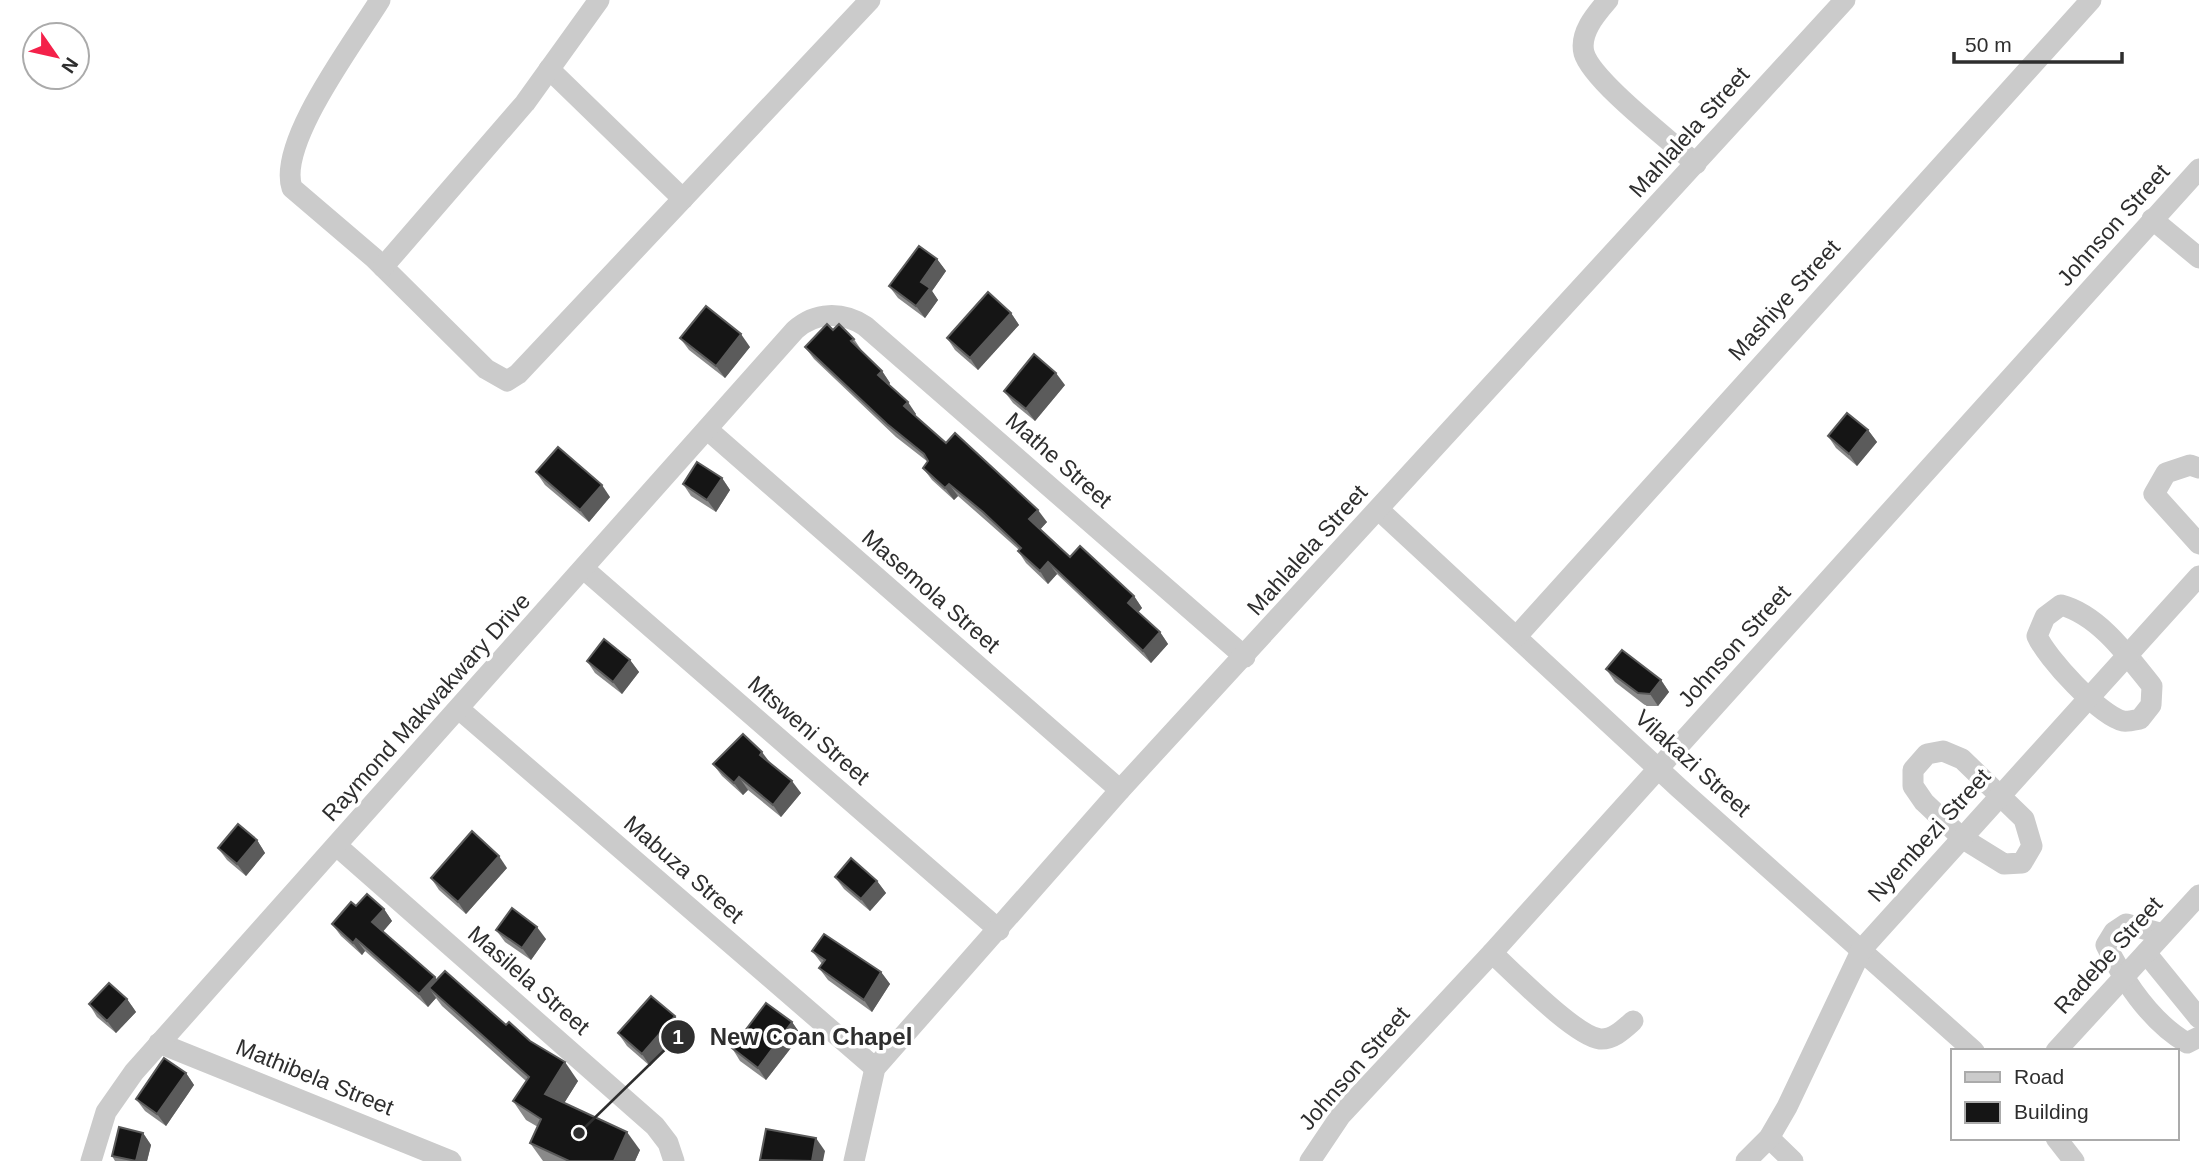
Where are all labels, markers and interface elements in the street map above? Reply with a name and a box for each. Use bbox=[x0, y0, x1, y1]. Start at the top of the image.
north arrow bbox=[21, 21, 91, 91]
scale bar bbox=[1954, 21, 2122, 65]
text: 50 m bbox=[1965, 33, 2012, 56]
text: N bbox=[57, 54, 82, 77]
street label: Mahlalela Street bbox=[1624, 61, 1755, 202]
street label: Johnson Street bbox=[2052, 158, 2175, 291]
street label: Mashiye Street bbox=[1723, 234, 1845, 366]
street label: Mathe Street bbox=[1001, 407, 1118, 513]
street label: Mahlalela Street bbox=[1242, 479, 1373, 620]
street label: Masemola Street bbox=[857, 524, 1006, 658]
street label: Johnson Street bbox=[1673, 579, 1796, 712]
street label: Raymond Makwakwary Drive bbox=[317, 588, 535, 826]
street label: Mtsweni Street bbox=[743, 670, 875, 790]
street label: Vilakazi Street bbox=[1630, 704, 1757, 822]
street label: Nyembezi Street bbox=[1862, 763, 1996, 907]
street label: Mabuza Street bbox=[619, 810, 749, 928]
street label: Radebe Street bbox=[2049, 891, 2168, 1019]
street label: Masilela Street bbox=[463, 920, 595, 1040]
street label: Johnson Street bbox=[1293, 1001, 1415, 1135]
callout: New Coan Chapel bbox=[661, 1014, 926, 1059]
text: New Coan Chapel bbox=[710, 1023, 912, 1050]
text: 1 bbox=[672, 1025, 684, 1048]
street label: Mathibela Street bbox=[232, 1034, 398, 1121]
legend bbox=[1951, 1049, 2178, 1140]
text: Road bbox=[2014, 1065, 2064, 1088]
text: Building bbox=[2014, 1100, 2089, 1123]

